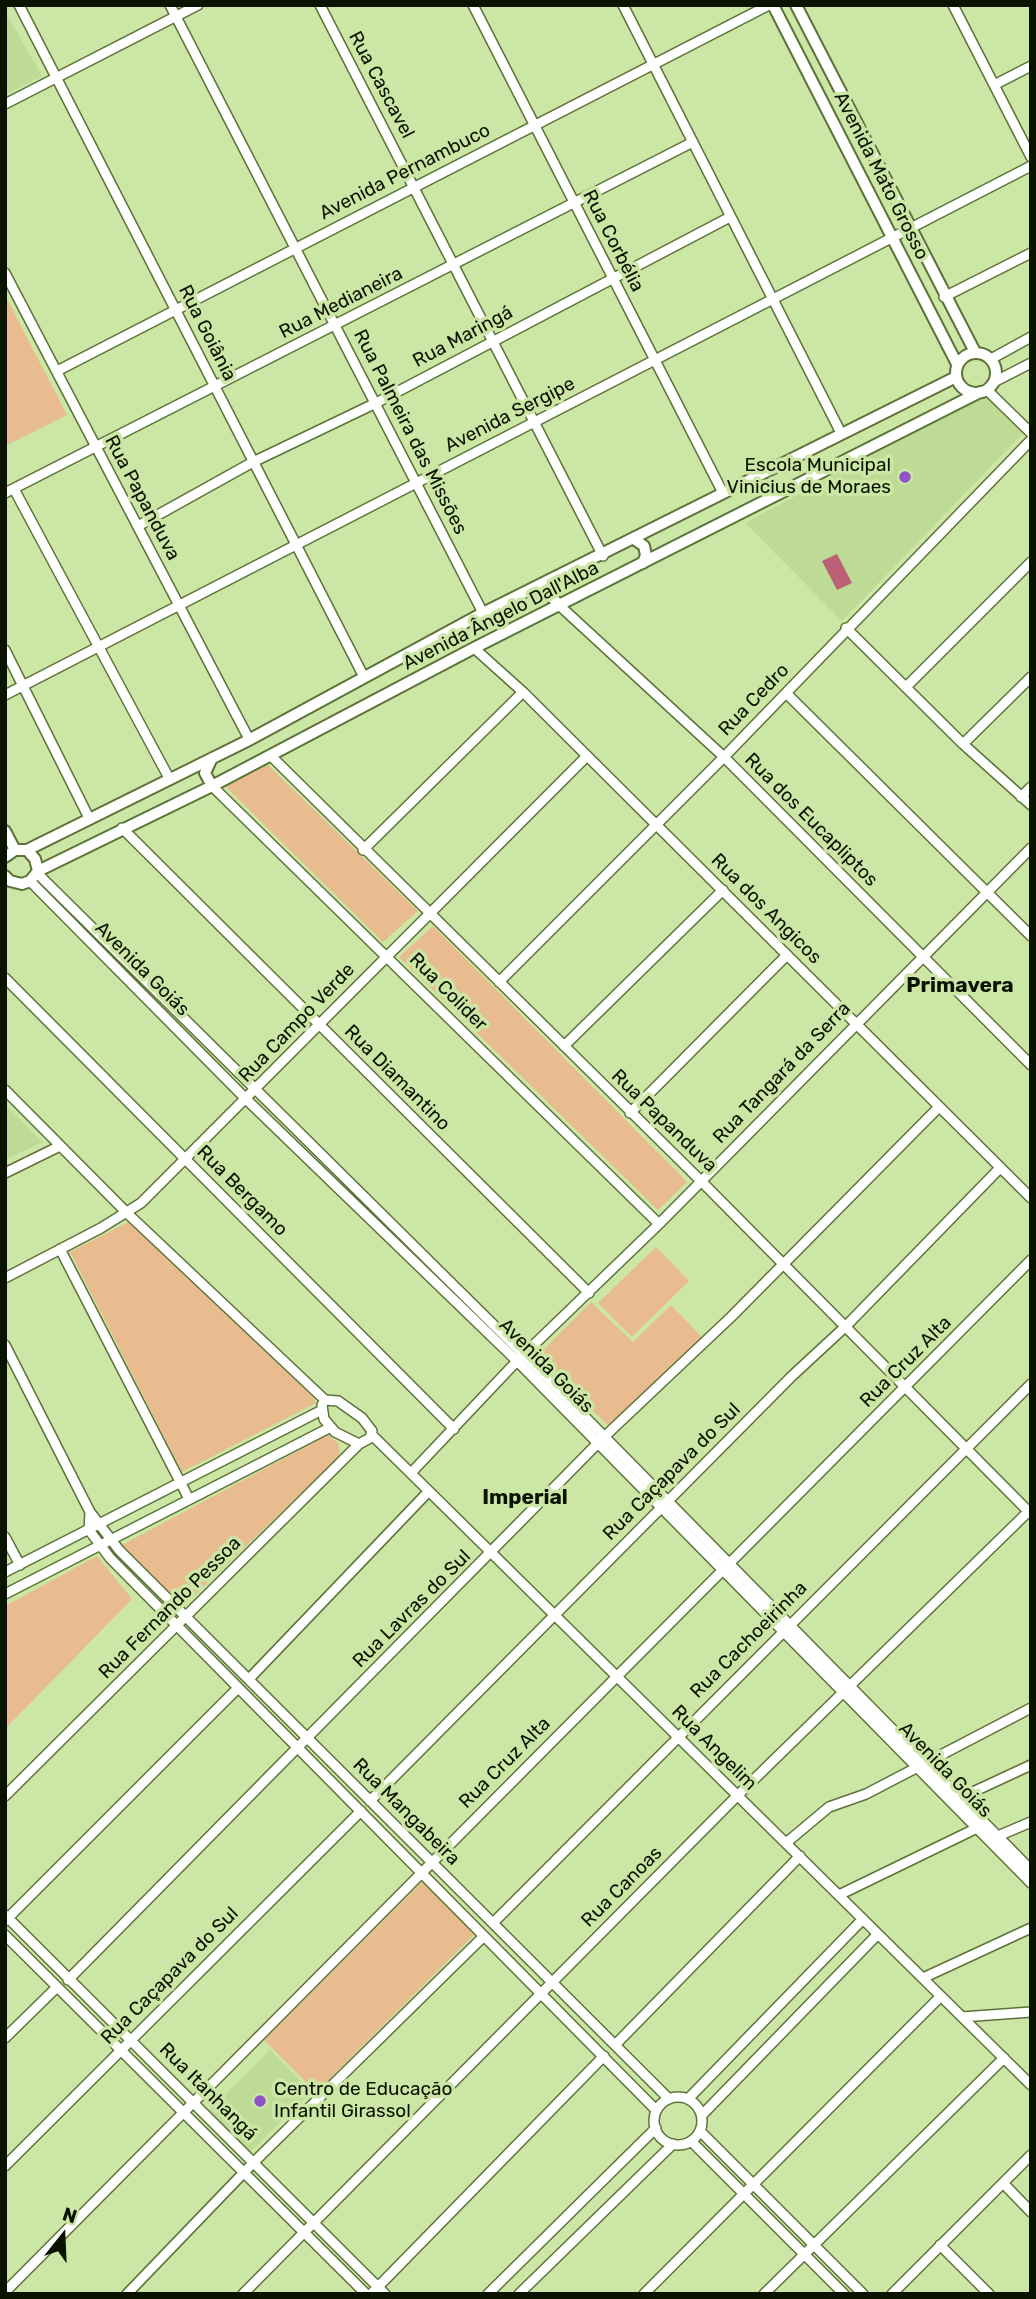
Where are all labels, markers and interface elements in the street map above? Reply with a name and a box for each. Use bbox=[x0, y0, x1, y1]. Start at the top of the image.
street label: Rua Cascavel bbox=[343, 28, 419, 142]
street label: Avenida Mato Grosso bbox=[829, 88, 933, 264]
street label: Avenida Pernambuco bbox=[316, 119, 494, 225]
street label: Rua Corbélia bbox=[578, 186, 648, 296]
street label: Rua Medianeira bbox=[275, 262, 407, 344]
street label: Rua Goiânia bbox=[173, 281, 241, 385]
street label: Rua Maringá bbox=[409, 301, 517, 373]
street label: Rua Palmeira das Missões bbox=[348, 326, 472, 538]
street label: Avenida Sergipe bbox=[441, 372, 579, 458]
street label: Rua Papanduva bbox=[99, 432, 185, 564]
place label: Escola Municipal Vinicius de Moraes bbox=[727, 455, 891, 499]
marker: Escola Municipal Vinicius de Moraes bbox=[897, 469, 913, 485]
street label: Avenida Ângelo Dall'Alba bbox=[399, 557, 603, 675]
street label: Rua Cedro bbox=[714, 659, 794, 741]
street label: Rua dos Eucapliptos bbox=[740, 749, 882, 891]
street label: Rua dos Angicos bbox=[706, 849, 826, 969]
street label: Avenida Goiás bbox=[90, 917, 194, 1021]
street label: Rua Colider bbox=[404, 948, 492, 1036]
street label: Rua Campo Verde bbox=[234, 959, 360, 1087]
district label: Primavera bbox=[906, 973, 1014, 999]
street label: Rua Tangará da Serra bbox=[709, 997, 855, 1149]
street label: Rua Diamantino bbox=[339, 1020, 455, 1136]
street label: Rua Papanduva bbox=[606, 1065, 722, 1177]
street label: Rua Bergamo bbox=[192, 1141, 292, 1241]
street label: Rua Cruz Alta bbox=[856, 1312, 956, 1412]
street label: Avenida Goiás bbox=[494, 1314, 598, 1418]
street label: Rua Caçapava do Sul bbox=[599, 1399, 745, 1545]
district label: Imperial bbox=[482, 1485, 568, 1511]
street label: Rua Fernando Pessoa bbox=[94, 1532, 246, 1684]
street label: Rua Lavras do Sul bbox=[348, 1545, 476, 1673]
street label: Rua Cachoeirinha bbox=[686, 1577, 812, 1703]
street label: Rua Angelim bbox=[667, 1701, 761, 1795]
street label: Rua Cruz Alta bbox=[455, 1713, 555, 1813]
street label: Avenida Goiás bbox=[894, 1717, 996, 1823]
street label: Rua Mangabeira bbox=[348, 1754, 464, 1870]
street label: Rua Canoas bbox=[577, 1842, 667, 1932]
street label: Rua Caçapava do Sul bbox=[97, 1903, 243, 2049]
street label: Rua Itanhangá bbox=[154, 2038, 262, 2146]
place label: Centro de Educação Infantil Girassol bbox=[274, 2079, 452, 2123]
marker: Centro de Educação Infantil Girassol bbox=[252, 2093, 268, 2109]
north arrow bbox=[28, 2201, 98, 2271]
text: N bbox=[60, 2203, 80, 2229]

